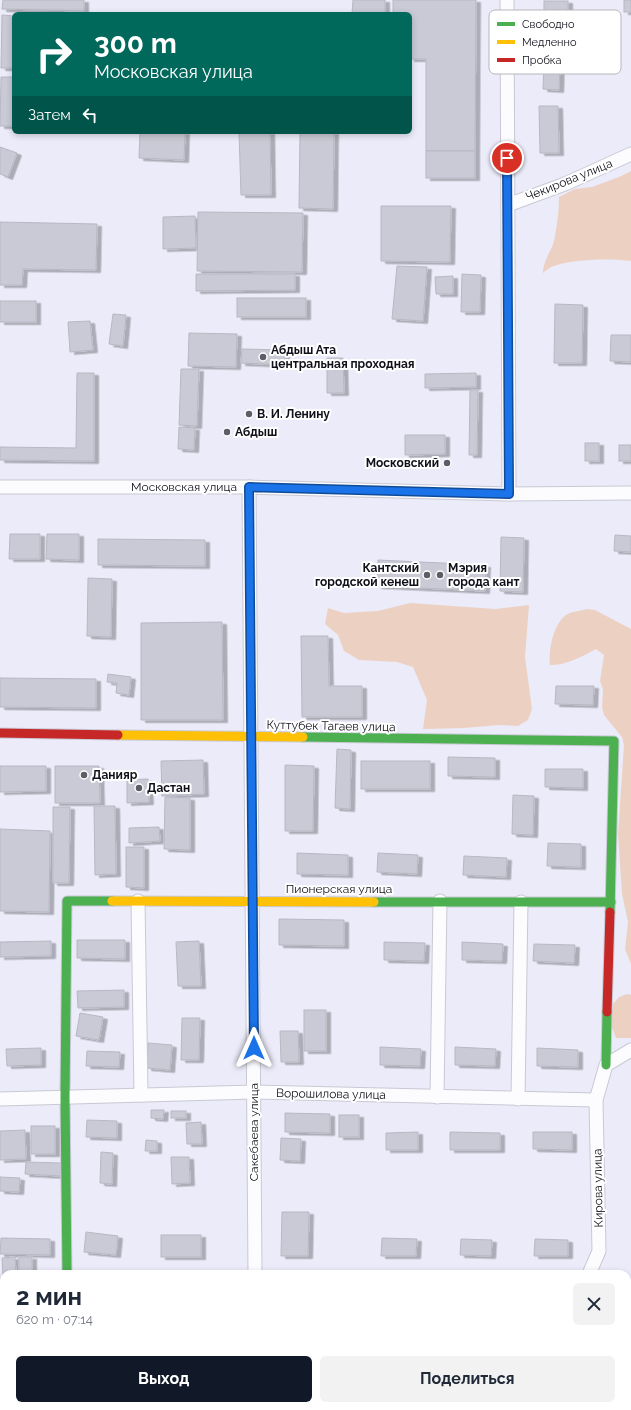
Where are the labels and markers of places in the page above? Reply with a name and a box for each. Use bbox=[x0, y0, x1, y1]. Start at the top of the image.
pin bbox=[490, 141, 524, 175]
place label: Абдыш Ата центральная проходная bbox=[271, 343, 415, 371]
marker: Абдыш Ата центральная проходная bbox=[258, 352, 268, 362]
place label: В. И. Ленину bbox=[257, 407, 330, 421]
marker: В. И. Ленину bbox=[244, 409, 254, 419]
place label: Абдыш bbox=[235, 425, 277, 439]
marker: Абдыш bbox=[222, 427, 232, 437]
place label: Московский bbox=[366, 456, 439, 470]
marker: Московский bbox=[442, 458, 452, 468]
place label: Кантский городской кенеш bbox=[315, 561, 419, 589]
place label: Мэрия города кант bbox=[448, 561, 519, 589]
marker: Кантский городской кенеш bbox=[422, 570, 432, 580]
marker: Мэрия города кант bbox=[435, 570, 445, 580]
place label: Данияр bbox=[92, 768, 138, 782]
marker: Данияр bbox=[79, 770, 89, 780]
place label: Дастан bbox=[147, 781, 190, 795]
marker: Дастан bbox=[134, 783, 144, 793]

